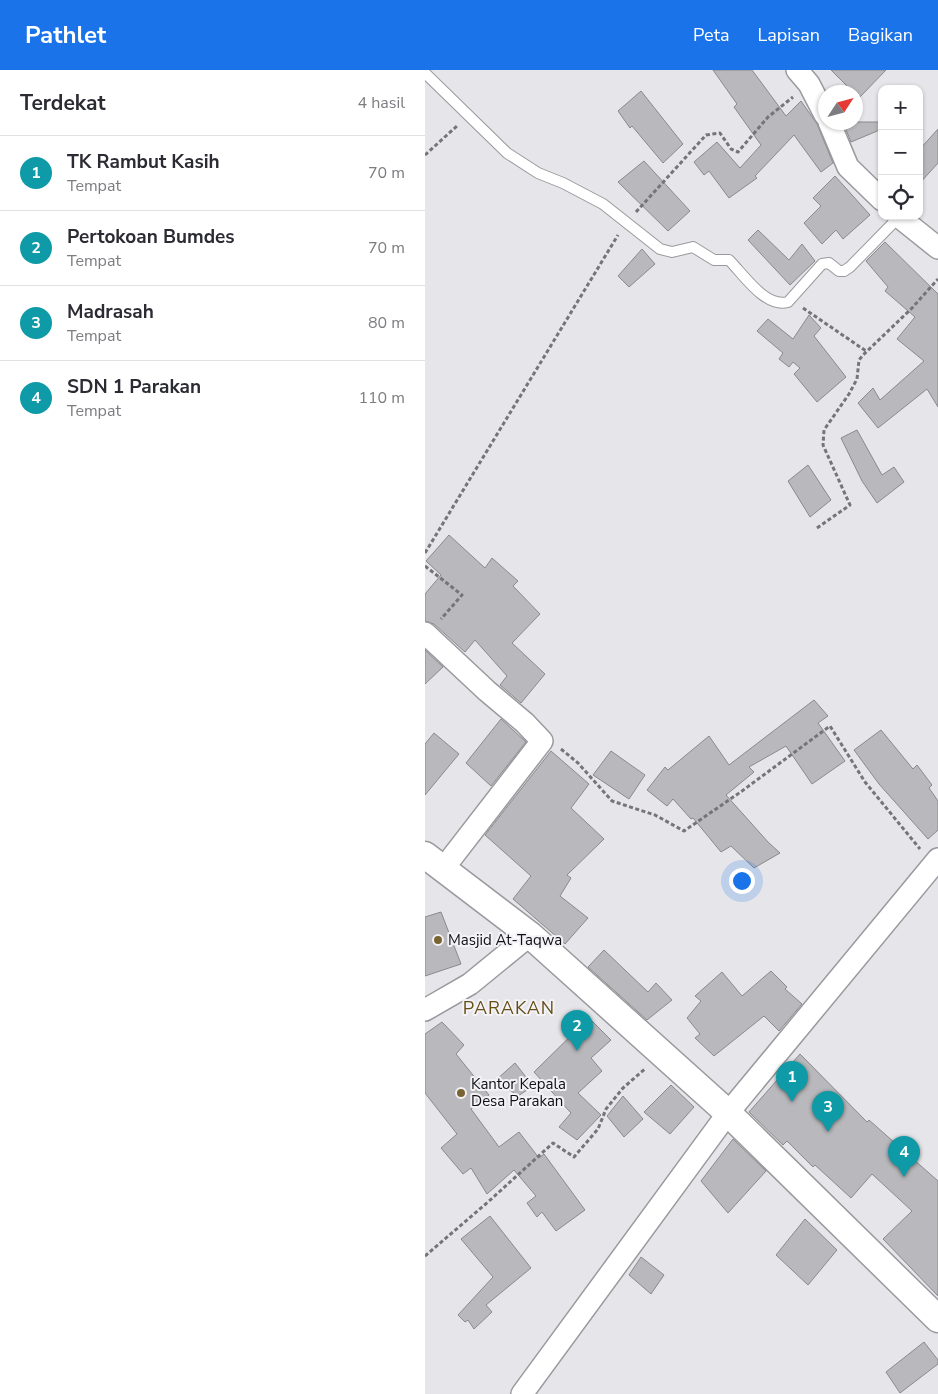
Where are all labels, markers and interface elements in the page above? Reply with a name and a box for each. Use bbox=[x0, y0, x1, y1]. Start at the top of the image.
text: Pathlet bbox=[25, 19, 106, 51]
text: Peta bbox=[693, 23, 729, 47]
text: Lapisan bbox=[757, 23, 820, 47]
text: Bagikan bbox=[848, 23, 913, 47]
north arrow bbox=[818, 85, 863, 130]
map controls bbox=[878, 85, 923, 220]
button: + bbox=[878, 85, 923, 130]
text: Terdekat bbox=[20, 89, 106, 117]
text: 4 hasil bbox=[358, 92, 405, 114]
button: − bbox=[878, 130, 923, 175]
text: TK Rambut Kasih bbox=[67, 149, 220, 175]
text: 1 bbox=[31, 162, 41, 184]
text: 70 m bbox=[368, 162, 405, 184]
text: Tempat bbox=[67, 175, 121, 197]
button: locate bbox=[878, 175, 923, 220]
text: Pertokoan Bumdes bbox=[67, 224, 235, 250]
text: 2 bbox=[31, 237, 41, 259]
text: 70 m bbox=[368, 237, 405, 259]
text: Tempat bbox=[67, 250, 121, 272]
text: Madrasah bbox=[67, 299, 154, 325]
text: 3 bbox=[31, 312, 41, 334]
text: 80 m bbox=[368, 312, 405, 334]
text: Tempat bbox=[67, 325, 121, 347]
text: SDN 1 Parakan bbox=[67, 374, 201, 400]
text: 4 bbox=[31, 387, 41, 409]
text: 110 m bbox=[358, 387, 405, 409]
text: Tempat bbox=[67, 400, 121, 422]
your location bbox=[729, 868, 755, 894]
place label: Masjid At-Taqwa bbox=[448, 930, 562, 950]
marker: Masjid At-Taqwa bbox=[432, 934, 444, 946]
district label: PARAKAN bbox=[463, 996, 555, 1020]
pin: 2 bbox=[561, 1010, 593, 1051]
pin: 1 bbox=[776, 1061, 808, 1102]
place label: Kantor Kepala Desa Parakan bbox=[471, 1074, 566, 1111]
marker: Kantor Kepala Desa Parakan bbox=[455, 1087, 467, 1099]
pin: 3 bbox=[812, 1091, 844, 1132]
pin: 4 bbox=[888, 1136, 920, 1177]

